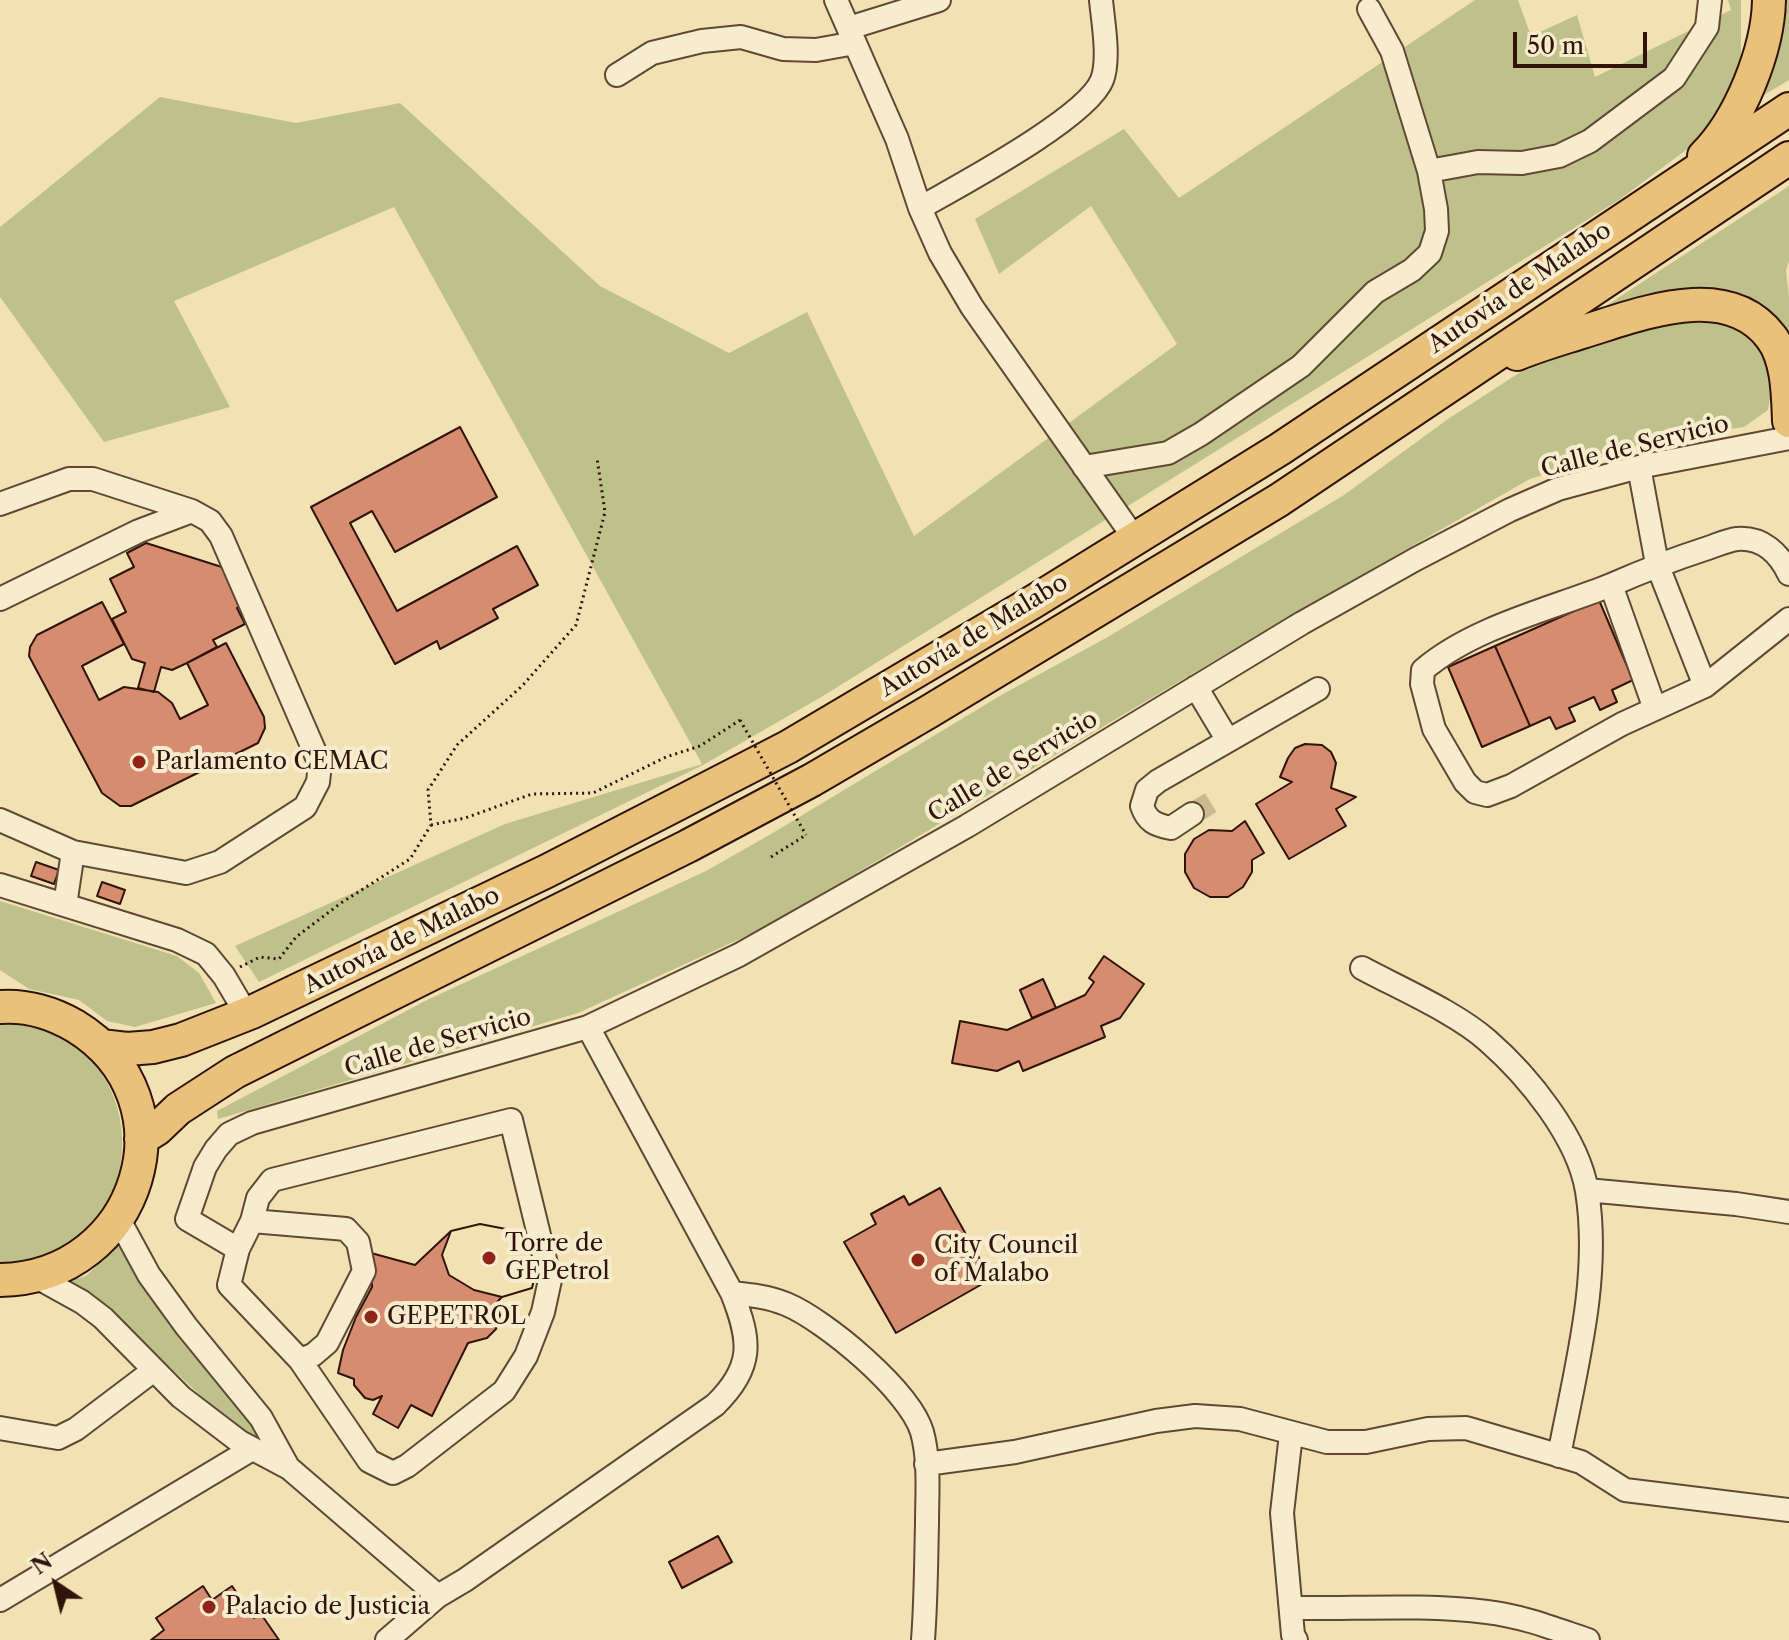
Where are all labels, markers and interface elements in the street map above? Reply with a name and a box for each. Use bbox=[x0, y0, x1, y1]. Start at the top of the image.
scale bar bbox=[1517, 16, 1651, 66]
text: 50 m bbox=[1527, 31, 1584, 60]
street label: Autovía de Malabo bbox=[1423, 216, 1617, 360]
street label: Calle de Servicio bbox=[1538, 410, 1732, 484]
street label: Autovía de Malabo bbox=[875, 568, 1073, 704]
street label: Calle de Servicio bbox=[923, 705, 1103, 829]
place label: Parlamento CEMAC bbox=[155, 748, 388, 776]
marker: Parlamento CEMAC bbox=[130, 753, 148, 771]
street label: Autovía de Malabo bbox=[299, 881, 505, 1001]
street label: Calle de Servicio bbox=[341, 1003, 535, 1083]
place label: Torre de GEPetrol bbox=[505, 1230, 610, 1286]
place label: City Council of Malabo bbox=[934, 1232, 1078, 1288]
marker: Torre de GEPetrol bbox=[480, 1249, 498, 1267]
marker: City Council of Malabo bbox=[909, 1251, 927, 1269]
place label: GEPETROL bbox=[387, 1303, 526, 1331]
marker: GEPETROL bbox=[362, 1308, 380, 1326]
north arrow bbox=[16, 1544, 96, 1624]
text: N bbox=[26, 1547, 58, 1580]
place label: Palacio de Justicia bbox=[225, 1593, 430, 1621]
marker: Palacio de Justicia bbox=[200, 1598, 218, 1616]

